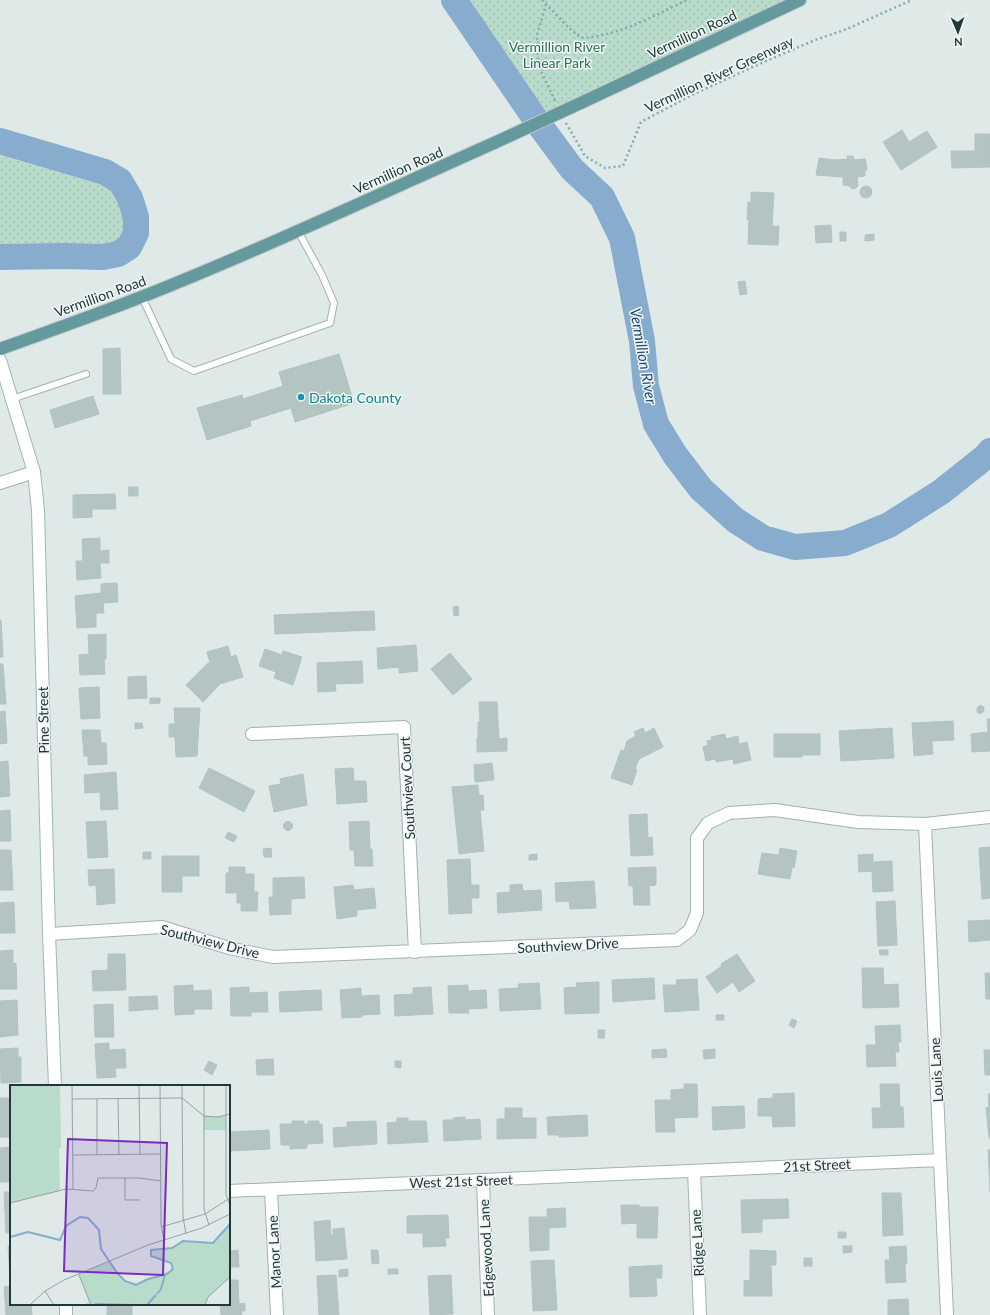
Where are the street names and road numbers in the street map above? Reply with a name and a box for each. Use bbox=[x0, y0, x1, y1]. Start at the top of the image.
street label: Vermillion Road bbox=[645, 6, 739, 62]
street label: Vermillion River Greenway bbox=[642, 32, 797, 116]
street label: Vermillion Road bbox=[351, 143, 445, 197]
street label: Vermillion Road bbox=[52, 272, 148, 320]
street label: Pine Street bbox=[34, 686, 52, 754]
street label: Southview Court bbox=[396, 736, 418, 840]
street label: Southview Drive bbox=[159, 920, 261, 962]
street label: Southview Drive bbox=[517, 934, 619, 956]
street label: Louis Lane bbox=[926, 1037, 946, 1103]
street label: 21st Street bbox=[783, 1155, 851, 1175]
street label: West 21st Street bbox=[409, 1171, 513, 1191]
street label: Edgewood Lane bbox=[475, 1199, 497, 1297]
street label: Ridge Lane bbox=[687, 1209, 707, 1277]
street label: Manor Lane bbox=[264, 1215, 284, 1289]

